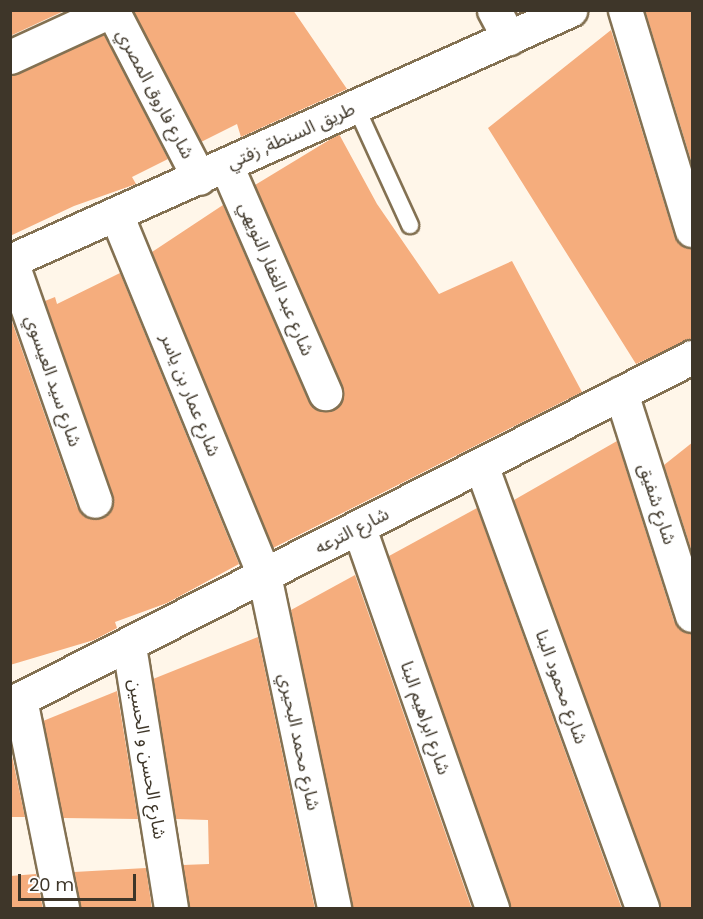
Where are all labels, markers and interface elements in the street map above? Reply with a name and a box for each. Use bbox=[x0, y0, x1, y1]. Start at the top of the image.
street label: شارع فاروق المصري bbox=[112, 25, 198, 163]
street label: طريق السنطة, زفتي bbox=[224, 98, 358, 174]
street label: شارع عبد الغفار النويهي bbox=[234, 199, 318, 359]
street label: شارع سيد العيسوي bbox=[20, 312, 86, 450]
street label: شارع عمار بن ياسر bbox=[156, 330, 224, 460]
street label: شارع شفيق bbox=[634, 461, 680, 547]
street label: شارع الترعه bbox=[311, 503, 393, 559]
street label: شارع محمود البنا bbox=[530, 627, 592, 747]
street label: شارع ابراهيم البنا bbox=[395, 658, 455, 778]
street label: شارع محمد البحيري bbox=[274, 671, 324, 813]
street label: شارع الحسن و الحسين bbox=[124, 677, 170, 841]
scale bar bbox=[21, 862, 140, 900]
text: 20 m bbox=[29, 872, 74, 897]

